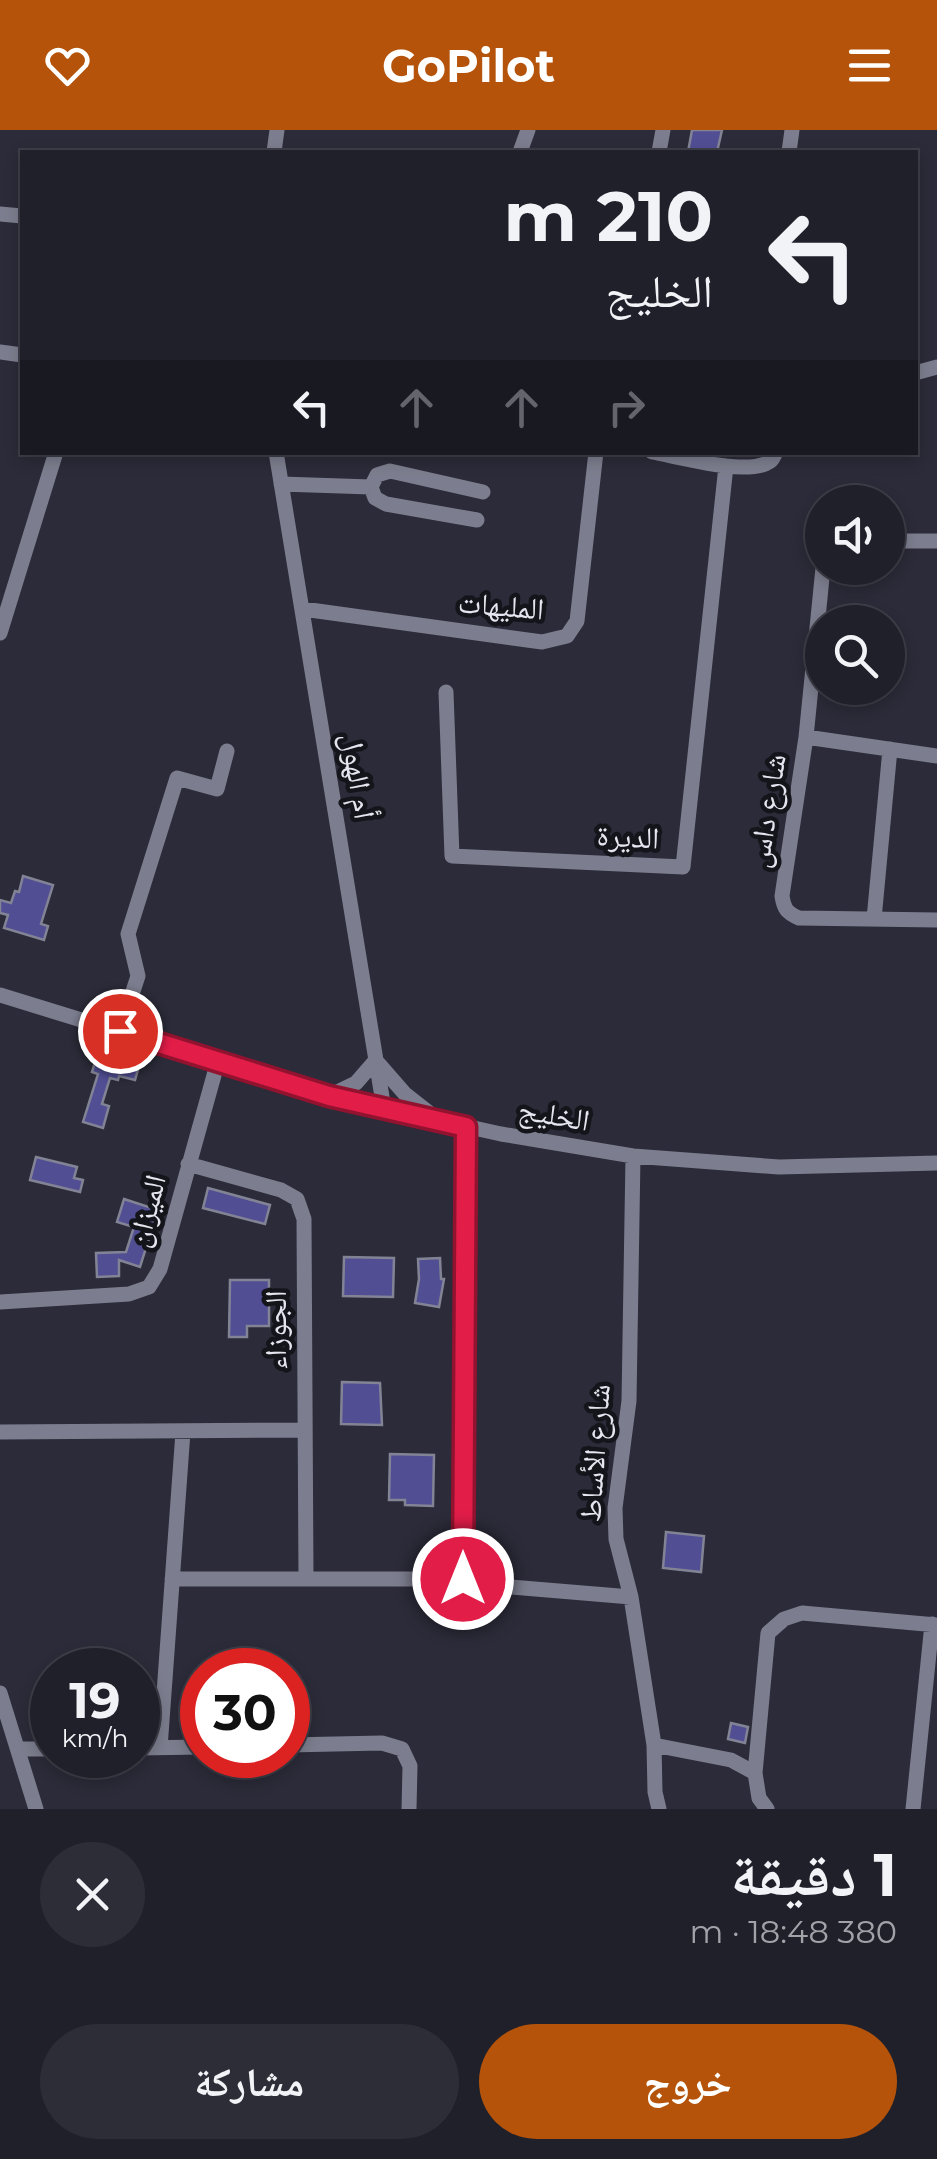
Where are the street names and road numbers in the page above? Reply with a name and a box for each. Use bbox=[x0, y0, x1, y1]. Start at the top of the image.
street label: المليهات bbox=[456, 583, 546, 628]
street label: أم الهول bbox=[332, 730, 384, 822]
street label: شارع داس bbox=[739, 751, 795, 871]
street label: الديرة bbox=[596, 816, 660, 857]
street label: الخليج bbox=[515, 1090, 593, 1140]
street label: الميزان bbox=[119, 1171, 174, 1251]
street label: الجوزاء bbox=[257, 1290, 294, 1370]
street label: شارع الأساط bbox=[571, 1383, 619, 1523]

